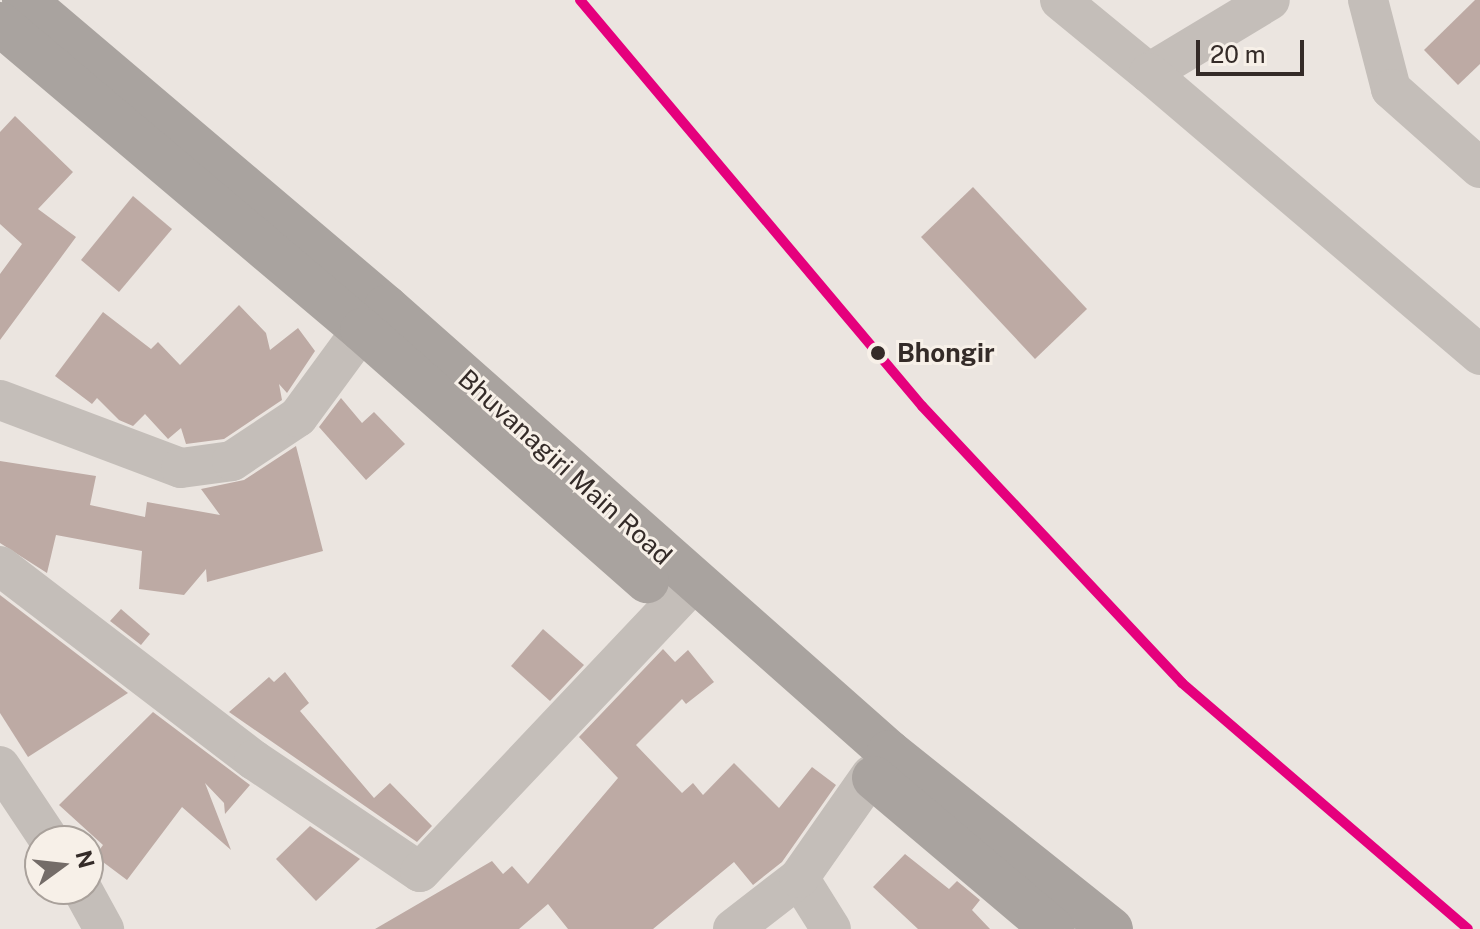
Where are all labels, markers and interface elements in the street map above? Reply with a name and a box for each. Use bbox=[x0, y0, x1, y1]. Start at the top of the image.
scale bar bbox=[1200, 24, 1308, 74]
text: 20 m bbox=[1210, 40, 1266, 68]
place label: Bhongir bbox=[897, 337, 995, 369]
marker: Bhongir bbox=[866, 341, 890, 365]
street label: Bhuvanagiri Main Road bbox=[452, 363, 678, 571]
north arrow bbox=[24, 825, 104, 905]
text: N bbox=[70, 848, 100, 871]

